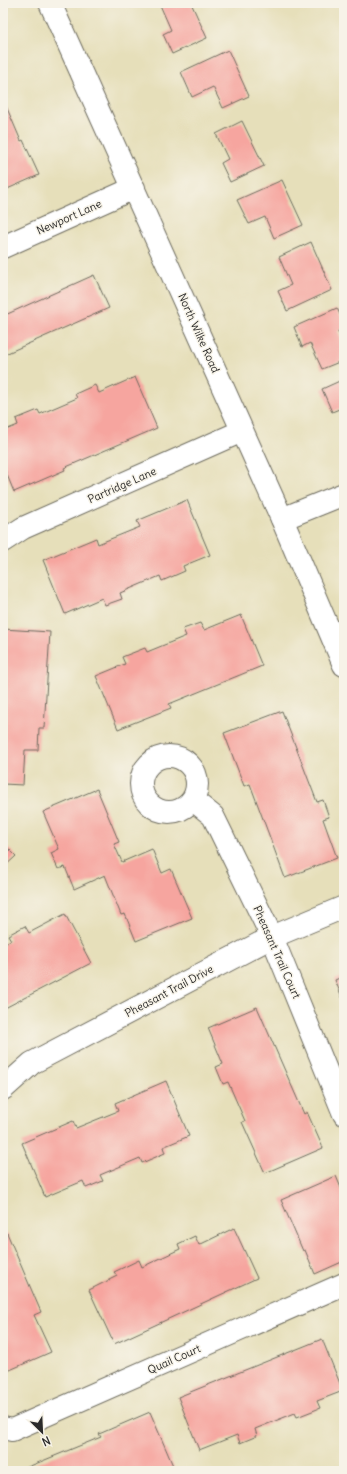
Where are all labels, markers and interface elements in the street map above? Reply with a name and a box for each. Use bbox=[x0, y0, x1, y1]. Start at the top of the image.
street label: Newport Lane bbox=[34, 196, 104, 238]
street label: North Wilke Road bbox=[175, 291, 223, 375]
street label: Partridge Lane bbox=[86, 464, 158, 506]
street label: Pheasant Trail Court bbox=[250, 903, 304, 1001]
street label: Pheasant Trail Drive bbox=[122, 962, 216, 1020]
street label: Quail Court bbox=[145, 1341, 203, 1377]
north arrow bbox=[22, 1412, 62, 1452]
text: N bbox=[40, 1433, 52, 1449]

